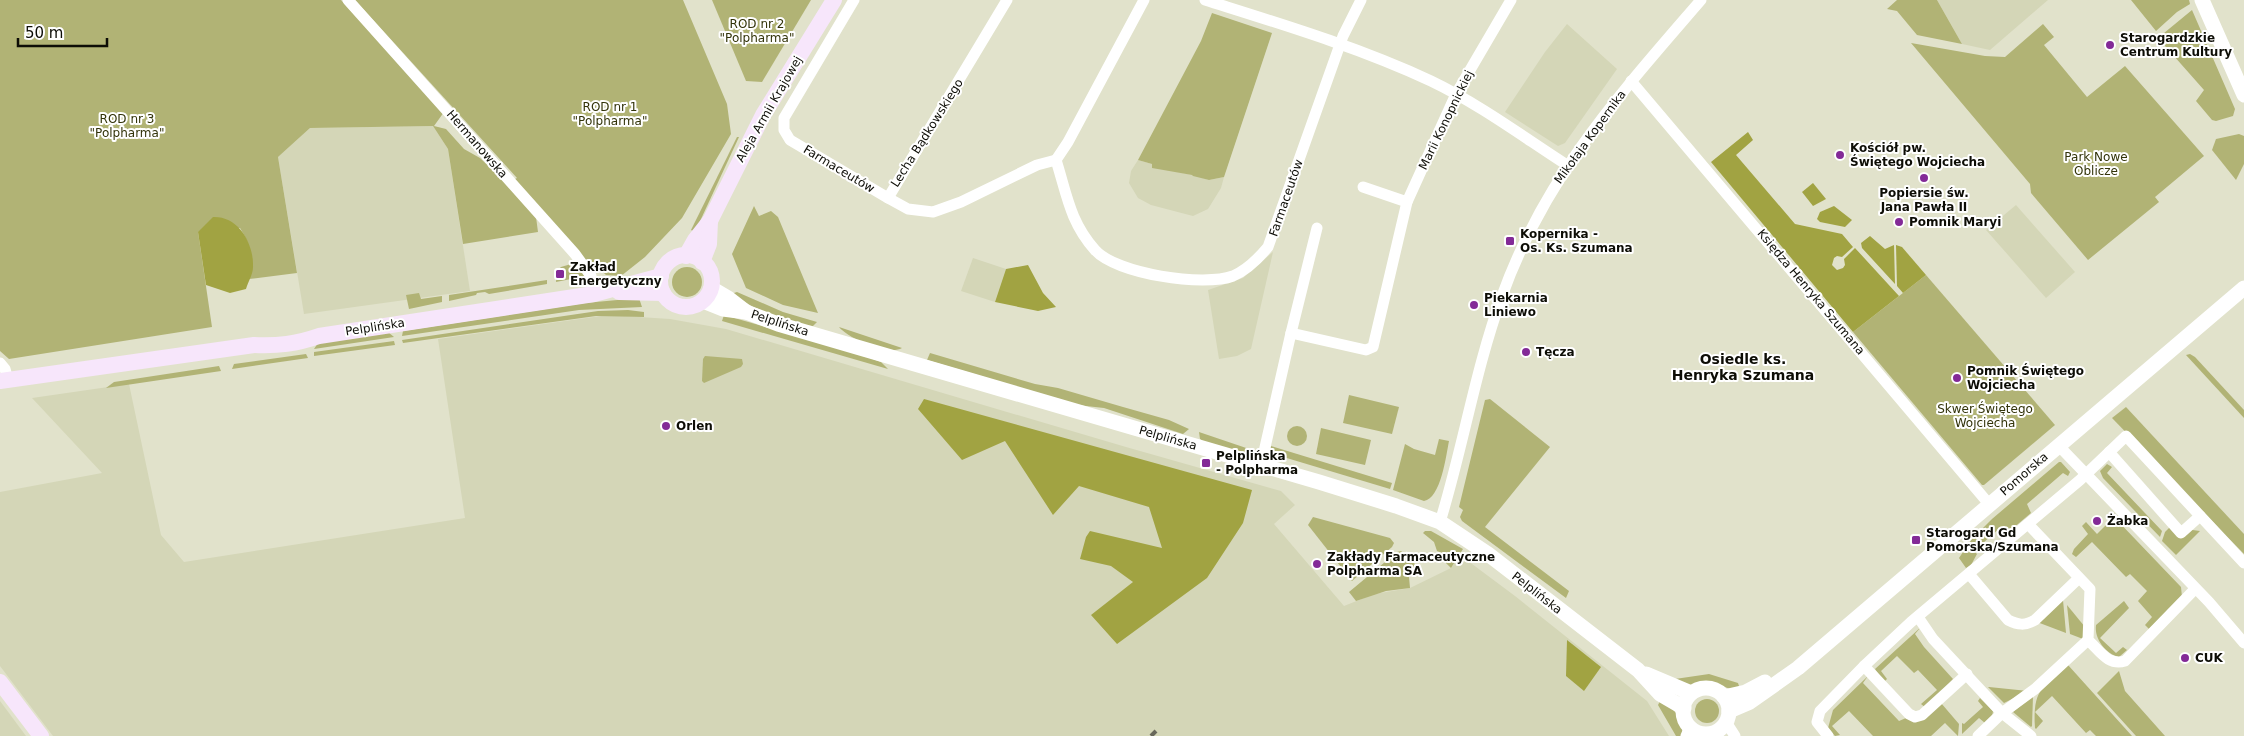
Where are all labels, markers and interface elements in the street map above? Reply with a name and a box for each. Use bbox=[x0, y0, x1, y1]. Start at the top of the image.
scale bar bbox=[18, 15, 106, 47]
park label: ROD nr 2 "Polpharma" bbox=[720, 17, 794, 45]
text: 50 m bbox=[25, 24, 63, 42]
place label: Starogardzkie Centrum Kultury bbox=[2120, 31, 2232, 59]
marker: Starogardzkie Centrum Kultury bbox=[2104, 39, 2116, 51]
street label: Aleja Armii Krajowej bbox=[733, 54, 805, 164]
street label: Marii Konopnickiej bbox=[1416, 68, 1476, 172]
street label: Lecha Bądkowskiego bbox=[888, 76, 966, 190]
street label: Mikołaja Kopernika bbox=[1551, 88, 1629, 186]
park label: ROD nr 1 "Polpharma" bbox=[573, 100, 647, 128]
street label: Hermanowska bbox=[444, 107, 510, 181]
park label: ROD nr 3 "Polpharma" bbox=[90, 112, 164, 140]
place label: Kościół pw. Świętego Wojciecha bbox=[1850, 141, 1985, 169]
street label: Farmaceutów bbox=[801, 142, 877, 196]
marker: Kościół pw. Świętego Wojciecha bbox=[1834, 149, 1846, 161]
park label: Park Nowe Oblicze bbox=[2064, 150, 2128, 178]
street label: Farmaceutów bbox=[1266, 158, 1306, 238]
marker: Popiersie św. Jana Pawła II bbox=[1918, 172, 1930, 184]
place label: Popiersie św. Jana Pawła II bbox=[1879, 186, 1969, 214]
place label: Pomnik Maryi bbox=[1909, 215, 2001, 229]
marker: Pomnik Maryi bbox=[1893, 216, 1905, 228]
street label: Księdza Henryka Szumana bbox=[1754, 226, 1868, 358]
place label: Kopernika - Os. Ks. Szumana bbox=[1520, 227, 1633, 255]
marker: Kopernika - Os. Ks. Szumana bbox=[1504, 235, 1516, 247]
place label: Zakład Energetyczny bbox=[570, 260, 662, 288]
marker: Zakład Energetyczny bbox=[554, 268, 566, 280]
place label: Piekarnia Liniewo bbox=[1484, 291, 1548, 319]
marker: Piekarnia Liniewo bbox=[1468, 299, 1480, 311]
street label: Pelplińska bbox=[749, 307, 811, 339]
street label: Pelplińska bbox=[344, 315, 406, 339]
place label: Tęcza bbox=[1536, 345, 1575, 359]
marker: Tęcza bbox=[1520, 346, 1532, 358]
district label: Osiedle ks. Henryka Szumana bbox=[1672, 351, 1814, 383]
place label: Pomnik Świętego Wojciecha bbox=[1967, 363, 2084, 392]
marker: Pomnik Świętego Wojciecha bbox=[1951, 372, 1963, 384]
park label: Skwer Świętego Wojciecha bbox=[1937, 401, 2033, 430]
place label: Orlen bbox=[676, 419, 713, 433]
marker: Orlen bbox=[660, 420, 672, 432]
street label: Pelplińska bbox=[1137, 423, 1199, 453]
place label: Pelplińska - Polpharma bbox=[1216, 449, 1298, 477]
street label: Pomorska bbox=[1997, 450, 2051, 498]
marker: Pelplińska - Polpharma bbox=[1200, 457, 1212, 469]
place label: Żabka bbox=[2107, 513, 2148, 528]
marker: Żabka bbox=[2091, 515, 2103, 527]
place label: Starogard Gd Pomorska/Szumana bbox=[1926, 526, 2059, 554]
marker: Starogard Gd Pomorska/Szumana bbox=[1910, 534, 1922, 546]
place label: Zakłady Farmaceutyczne Polpharma SA bbox=[1327, 550, 1495, 578]
marker: Zakłady Farmaceutyczne Polpharma SA bbox=[1311, 558, 1323, 570]
street label: Pelplińska bbox=[1509, 569, 1565, 617]
place label: CUK bbox=[2195, 651, 2224, 665]
marker: CUK bbox=[2179, 652, 2191, 664]

